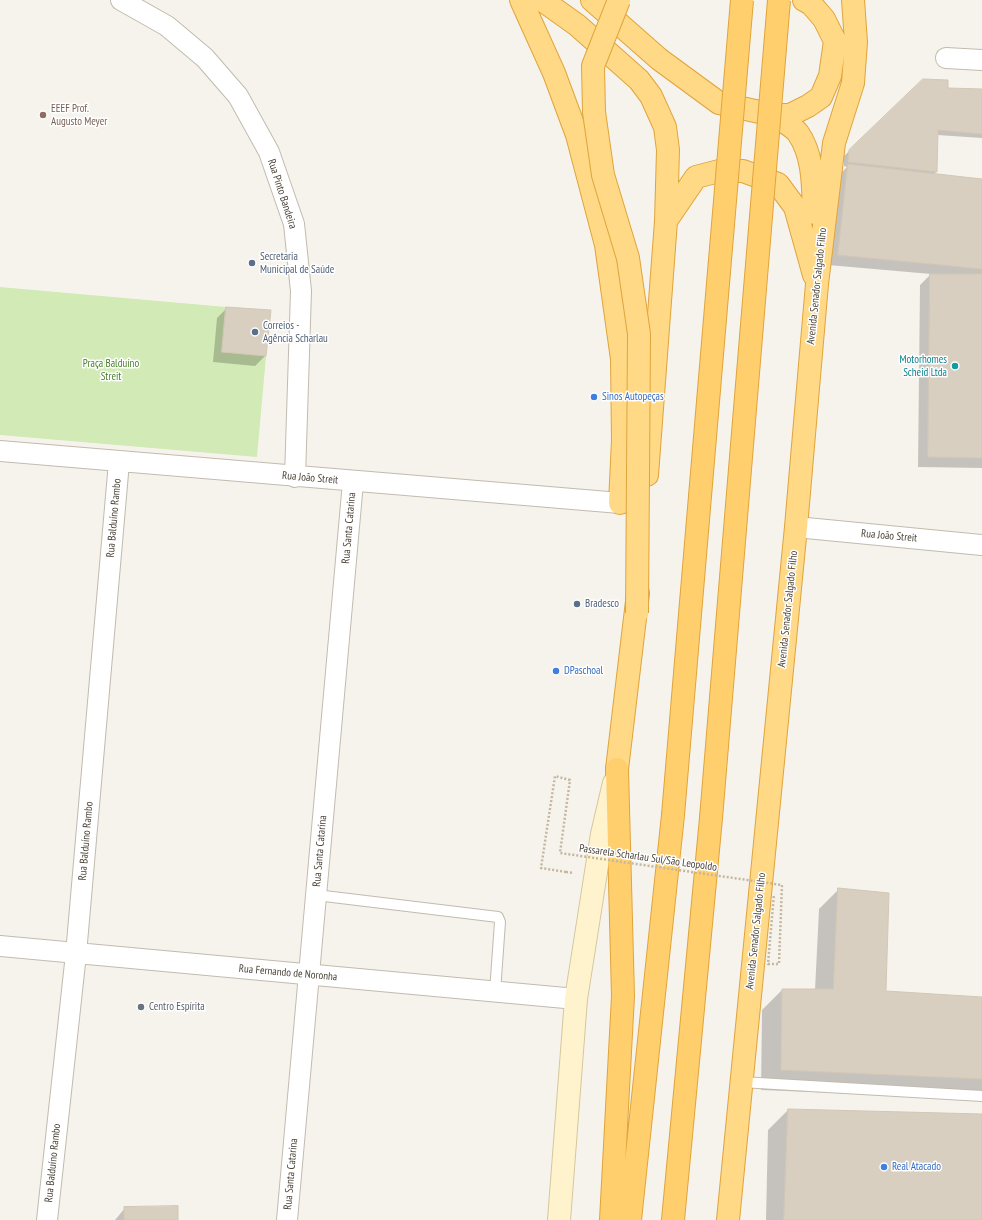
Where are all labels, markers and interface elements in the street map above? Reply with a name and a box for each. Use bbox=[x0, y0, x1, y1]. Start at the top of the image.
place label: EEEF Prof. Augusto Meyer bbox=[51, 102, 107, 128]
marker: EEEF Prof. Augusto Meyer bbox=[38, 110, 48, 120]
street label: Rua Pinto Bandeira bbox=[265, 157, 299, 231]
street label: Avenida Senador Salgado Filho bbox=[804, 227, 830, 345]
place label: Secretaria Municipal de Saúde bbox=[260, 250, 334, 276]
marker: Secretaria Municipal de Saúde bbox=[247, 258, 257, 268]
place label: Correios - Agência Scharlau bbox=[263, 319, 328, 345]
marker: Correios - Agência Scharlau bbox=[250, 327, 260, 337]
place label: Motorhomes Scheid Ltda bbox=[900, 353, 947, 379]
park label: Praça Balduíno Streit bbox=[83, 357, 139, 383]
marker: Motorhomes Scheid Ltda bbox=[950, 361, 960, 371]
place label: Sinos Autopeças bbox=[602, 390, 664, 404]
marker: Sinos Autopeças bbox=[589, 392, 599, 402]
street label: Rua João Streit bbox=[281, 469, 339, 487]
street label: Rua Balduíno Rambo bbox=[104, 478, 124, 558]
street label: Rua Santa Catarina bbox=[339, 492, 359, 564]
street label: Rua João Streit bbox=[860, 527, 918, 545]
street label: Avenida Senador Salgado Filho bbox=[775, 550, 801, 668]
place label: Bradesco bbox=[585, 597, 619, 611]
marker: Bradesco bbox=[572, 599, 582, 609]
place label: DPaschoal bbox=[564, 664, 603, 678]
marker: DPaschoal bbox=[551, 666, 561, 676]
street label: Rua Balduíno Rambo bbox=[76, 801, 96, 881]
street label: Rua Santa Catarina bbox=[310, 815, 330, 887]
street label: Passarela Scharlau Sul/São Leopoldo bbox=[578, 842, 718, 874]
street label: Avenida Senador Salgado Filho bbox=[743, 872, 769, 990]
street label: Rua Fernando de Noronha bbox=[238, 962, 338, 984]
place label: Centro Espírita bbox=[149, 1000, 205, 1014]
marker: Centro Espírita bbox=[136, 1002, 146, 1012]
street label: Rua Balduíno Rambo bbox=[42, 1123, 64, 1203]
street label: Rua Santa Catarina bbox=[281, 1138, 301, 1210]
place label: Real Atacado bbox=[892, 1160, 941, 1174]
marker: Real Atacado bbox=[879, 1162, 889, 1172]

